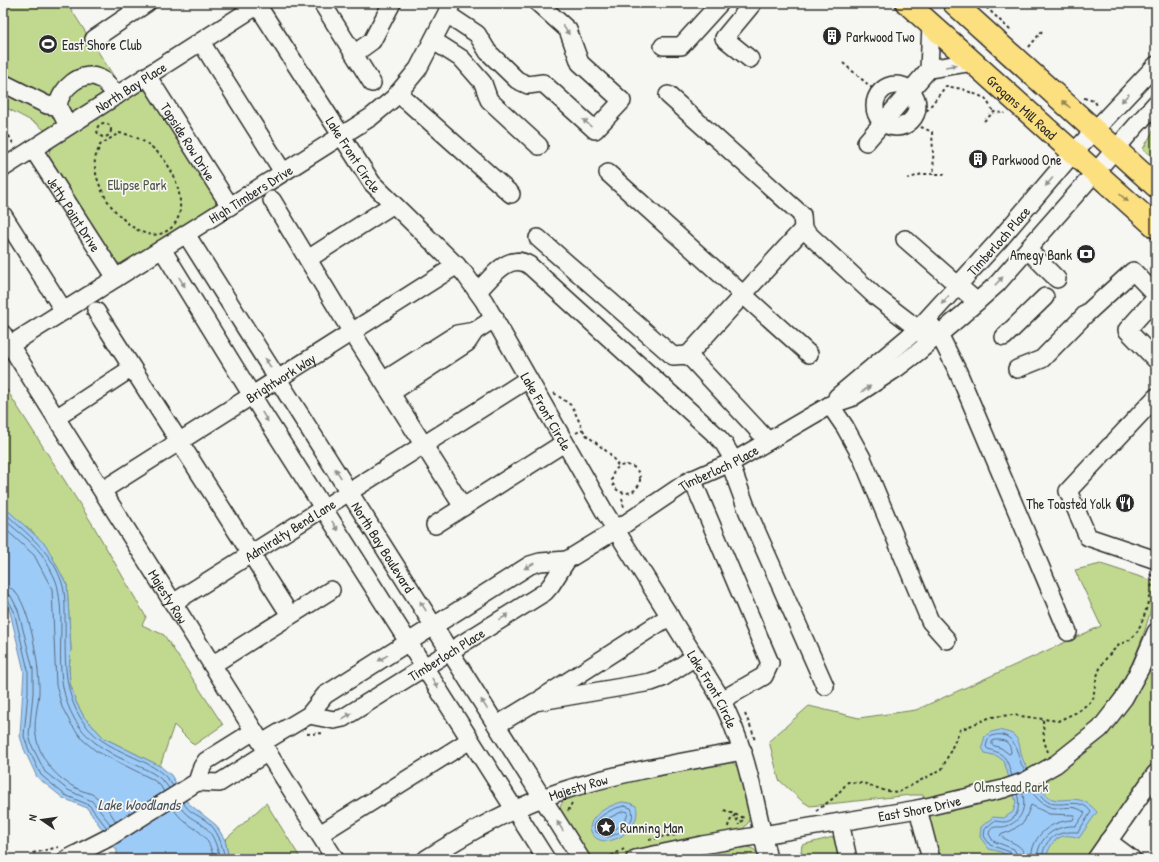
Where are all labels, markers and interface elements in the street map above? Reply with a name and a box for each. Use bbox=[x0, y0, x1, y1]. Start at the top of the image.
one-way arrow bbox=[562, 25, 570, 36]
building icon: Parkwood Two bbox=[821, 25, 843, 47]
place label: Parkwood Two bbox=[846, 27, 915, 46]
sports icon: East Shore Club bbox=[37, 33, 59, 55]
place label: East Shore Club bbox=[62, 35, 142, 54]
street label: North Bay Place bbox=[91, 57, 170, 117]
one-way arrow bbox=[945, 62, 957, 68]
street label: Grogans Mill Road bbox=[983, 70, 1062, 144]
one-way arrow bbox=[1120, 93, 1130, 103]
street label: Topside Row Drive bbox=[157, 98, 221, 184]
one-way arrow bbox=[1061, 99, 1071, 109]
street label: Lake Front Circle bbox=[322, 113, 386, 197]
one-way arrow bbox=[581, 118, 592, 127]
building icon: Parkwood One bbox=[967, 148, 989, 170]
place label: Parkwood One bbox=[992, 150, 1062, 169]
street label: High Timbers Drive bbox=[204, 159, 296, 227]
street label: Jetty Point Drive bbox=[43, 172, 106, 255]
park label: Ellipse Park bbox=[108, 175, 167, 195]
one-way arrow bbox=[1044, 177, 1054, 187]
one-way arrow bbox=[1119, 193, 1129, 203]
street label: Timberloch Place bbox=[962, 201, 1034, 279]
bank icon: Amegy Bank bbox=[1075, 243, 1097, 265]
place label: Amegy Bank bbox=[1010, 245, 1072, 265]
one-way arrow bbox=[994, 276, 1004, 286]
one-way arrow bbox=[178, 277, 186, 287]
one-way arrow bbox=[940, 295, 949, 306]
street label: Brightwork Way bbox=[242, 348, 319, 407]
one-way arrow bbox=[265, 357, 272, 369]
street label: Lake Front Circle bbox=[517, 369, 577, 454]
one-way arrow bbox=[860, 385, 871, 393]
one-way arrow bbox=[261, 412, 269, 422]
street label: Timberloch Place bbox=[674, 439, 762, 495]
one-way arrow bbox=[334, 468, 342, 478]
restaurant icon: The Toasted Yolk bbox=[1114, 492, 1136, 514]
street label: Admiralty Bend Lane bbox=[241, 493, 339, 565]
place label: The Toasted Yolk bbox=[1026, 494, 1111, 513]
street label: North Bay Boulevard bbox=[348, 498, 420, 596]
one-way arrow bbox=[331, 521, 339, 531]
one-way arrow bbox=[523, 563, 535, 570]
street label: Majesty Row bbox=[144, 565, 193, 627]
one-way arrow bbox=[419, 600, 426, 612]
one-way arrow bbox=[499, 613, 509, 621]
street label: Timberloch Place bbox=[404, 623, 488, 685]
street label: Lake Front Circle bbox=[684, 646, 743, 731]
one-way arrow bbox=[377, 654, 389, 661]
one-way arrow bbox=[431, 677, 438, 689]
one-way arrow bbox=[480, 699, 488, 709]
one-way arrow bbox=[342, 712, 352, 720]
street label: Majesty Row bbox=[546, 769, 610, 804]
park label: Olmstead Park bbox=[974, 777, 1048, 796]
street label: East Shore Drive bbox=[877, 790, 963, 825]
water label: Lake Woodlands bbox=[98, 794, 182, 815]
north arrow bbox=[22, 800, 62, 840]
text: N bbox=[25, 813, 40, 822]
place icon: Running Man bbox=[595, 816, 617, 838]
place label: Running Man bbox=[620, 818, 684, 838]
one-way arrow bbox=[557, 820, 564, 832]

